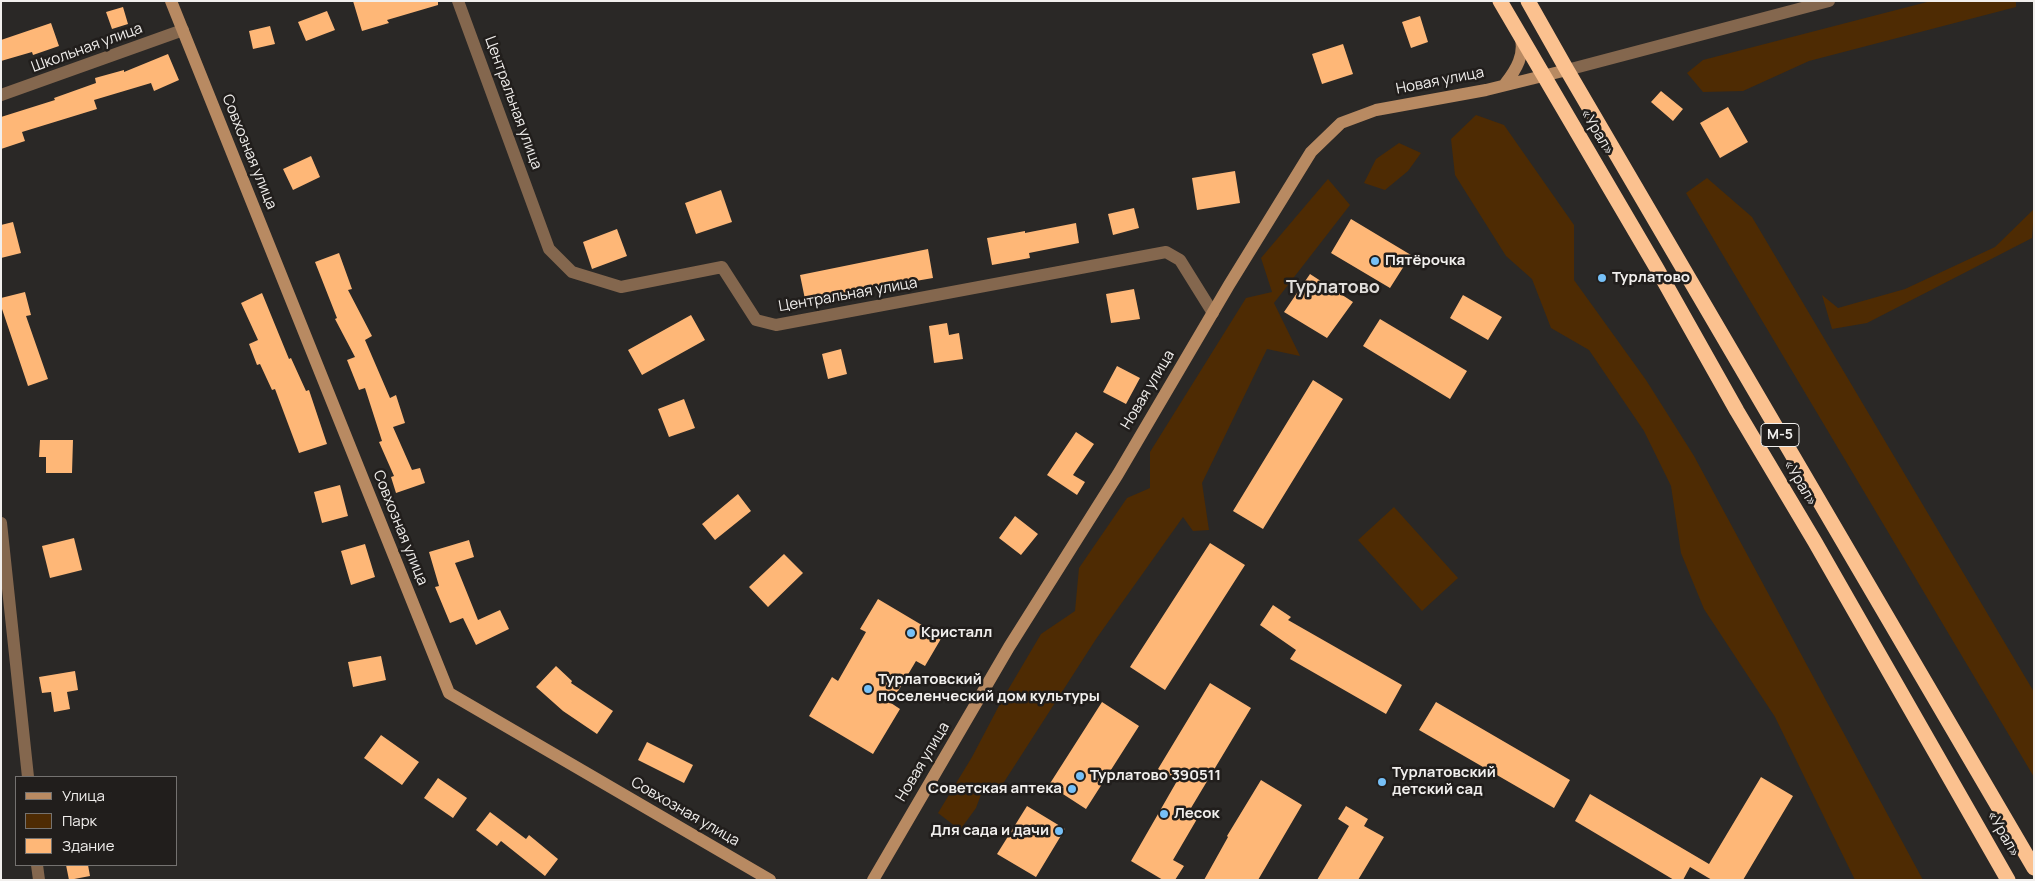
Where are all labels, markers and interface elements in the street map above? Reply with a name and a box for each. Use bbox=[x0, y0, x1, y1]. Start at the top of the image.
street label: Школьная улица bbox=[29, 20, 145, 76]
street label: Центральная улица bbox=[481, 34, 545, 172]
street label: Новая улица bbox=[1395, 64, 1485, 98]
street label: Совхозная улица bbox=[218, 92, 280, 212]
street label: «Урал» bbox=[1576, 106, 1618, 158]
place label: Пятёрочка bbox=[1385, 252, 1465, 270]
marker: Пятёрочка bbox=[1369, 255, 1381, 267]
place label: Турлатово bbox=[1612, 269, 1690, 287]
marker: Турлатово bbox=[1596, 272, 1608, 284]
street label: Центральная улица bbox=[777, 274, 919, 316]
district label: Турлатово bbox=[1286, 277, 1380, 299]
street label: Новая улица bbox=[1117, 347, 1179, 433]
road number: М-5 bbox=[1761, 424, 1799, 446]
street label: «Урал» bbox=[1779, 457, 1821, 509]
street label: Совхозная улица bbox=[369, 468, 431, 588]
place label: Кристалл bbox=[921, 624, 992, 642]
marker: Кристалл bbox=[905, 627, 917, 639]
place label: Турлатовский поселенческий дом культуры bbox=[878, 671, 1100, 706]
marker: Турлатовский поселенческий дом культуры bbox=[862, 683, 874, 695]
street label: Новая улица bbox=[892, 719, 954, 805]
place label: Турлатовский детский сад bbox=[1392, 764, 1496, 799]
place label: Турлатово 390511 bbox=[1090, 767, 1221, 785]
marker: Турлатово 390511 bbox=[1074, 770, 1086, 782]
street label: Совхозная улица bbox=[627, 774, 743, 850]
legend bbox=[15, 776, 178, 866]
marker: Турлатовский детский сад bbox=[1376, 776, 1388, 788]
place label: Советская аптека bbox=[928, 780, 1062, 798]
marker: Советская аптека bbox=[1066, 783, 1078, 795]
text: Улица bbox=[62, 785, 105, 806]
place label: Лесок bbox=[1174, 805, 1220, 823]
marker: Лесок bbox=[1158, 808, 1170, 820]
street label: «Урал» bbox=[1983, 808, 2023, 860]
text: Парк bbox=[62, 810, 97, 831]
place label: Для сада и дачи bbox=[931, 822, 1049, 840]
marker: Для сада и дачи bbox=[1053, 825, 1065, 837]
text: Здание bbox=[62, 835, 114, 856]

